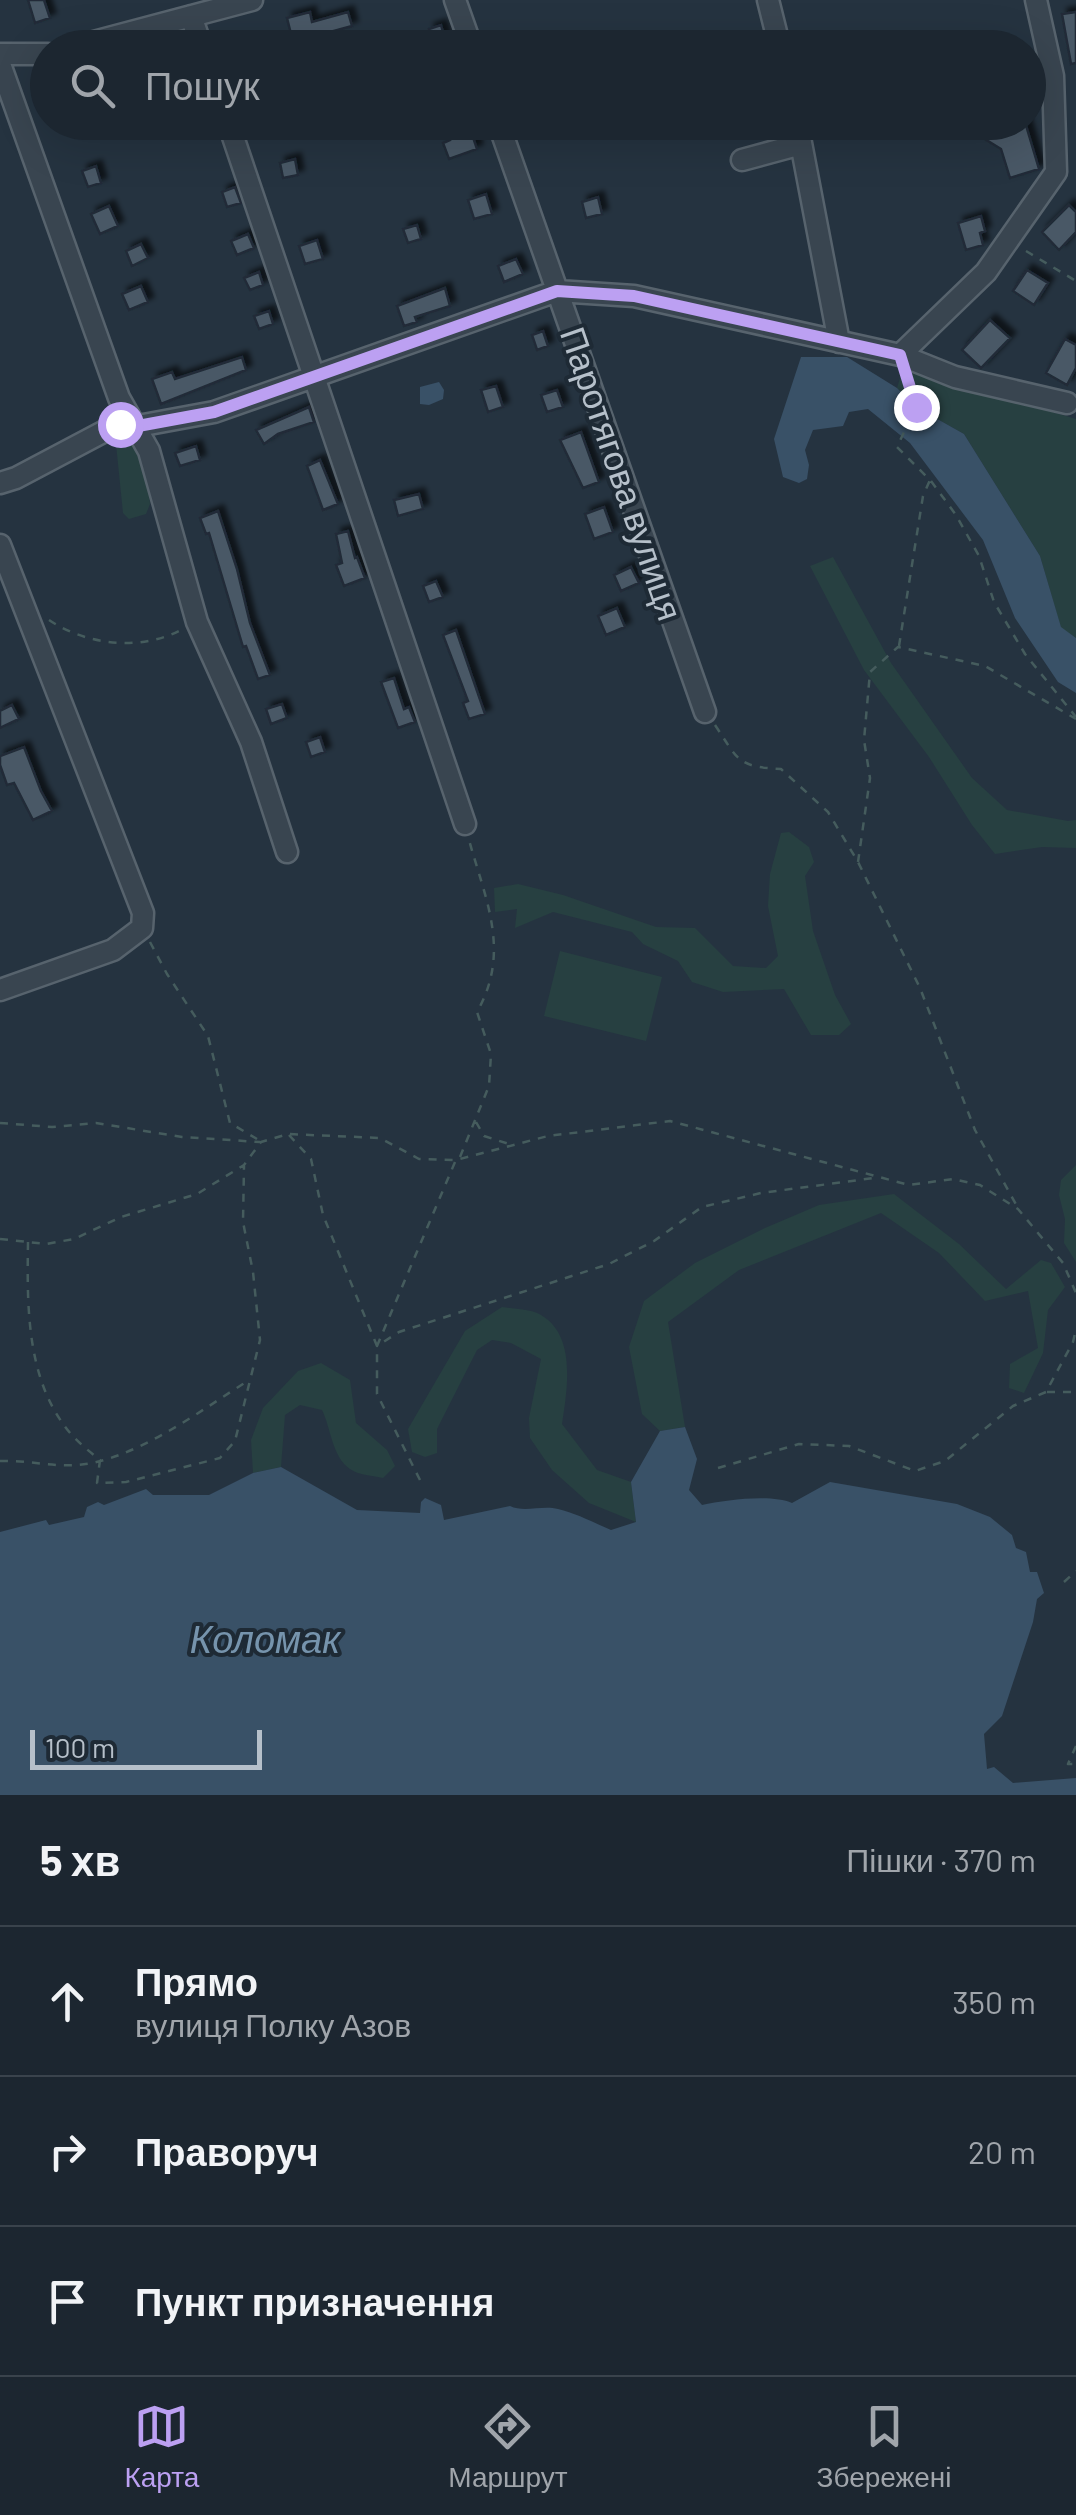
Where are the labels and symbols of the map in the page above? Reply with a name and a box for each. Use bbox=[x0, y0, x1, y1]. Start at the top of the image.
street label: Паротягова вулиця bbox=[553, 321, 693, 626]
route end bbox=[894, 385, 940, 431]
route start bbox=[98, 402, 144, 448]
water label: Коломак bbox=[190, 1615, 342, 1661]
scale bar bbox=[30, 1725, 262, 1770]

